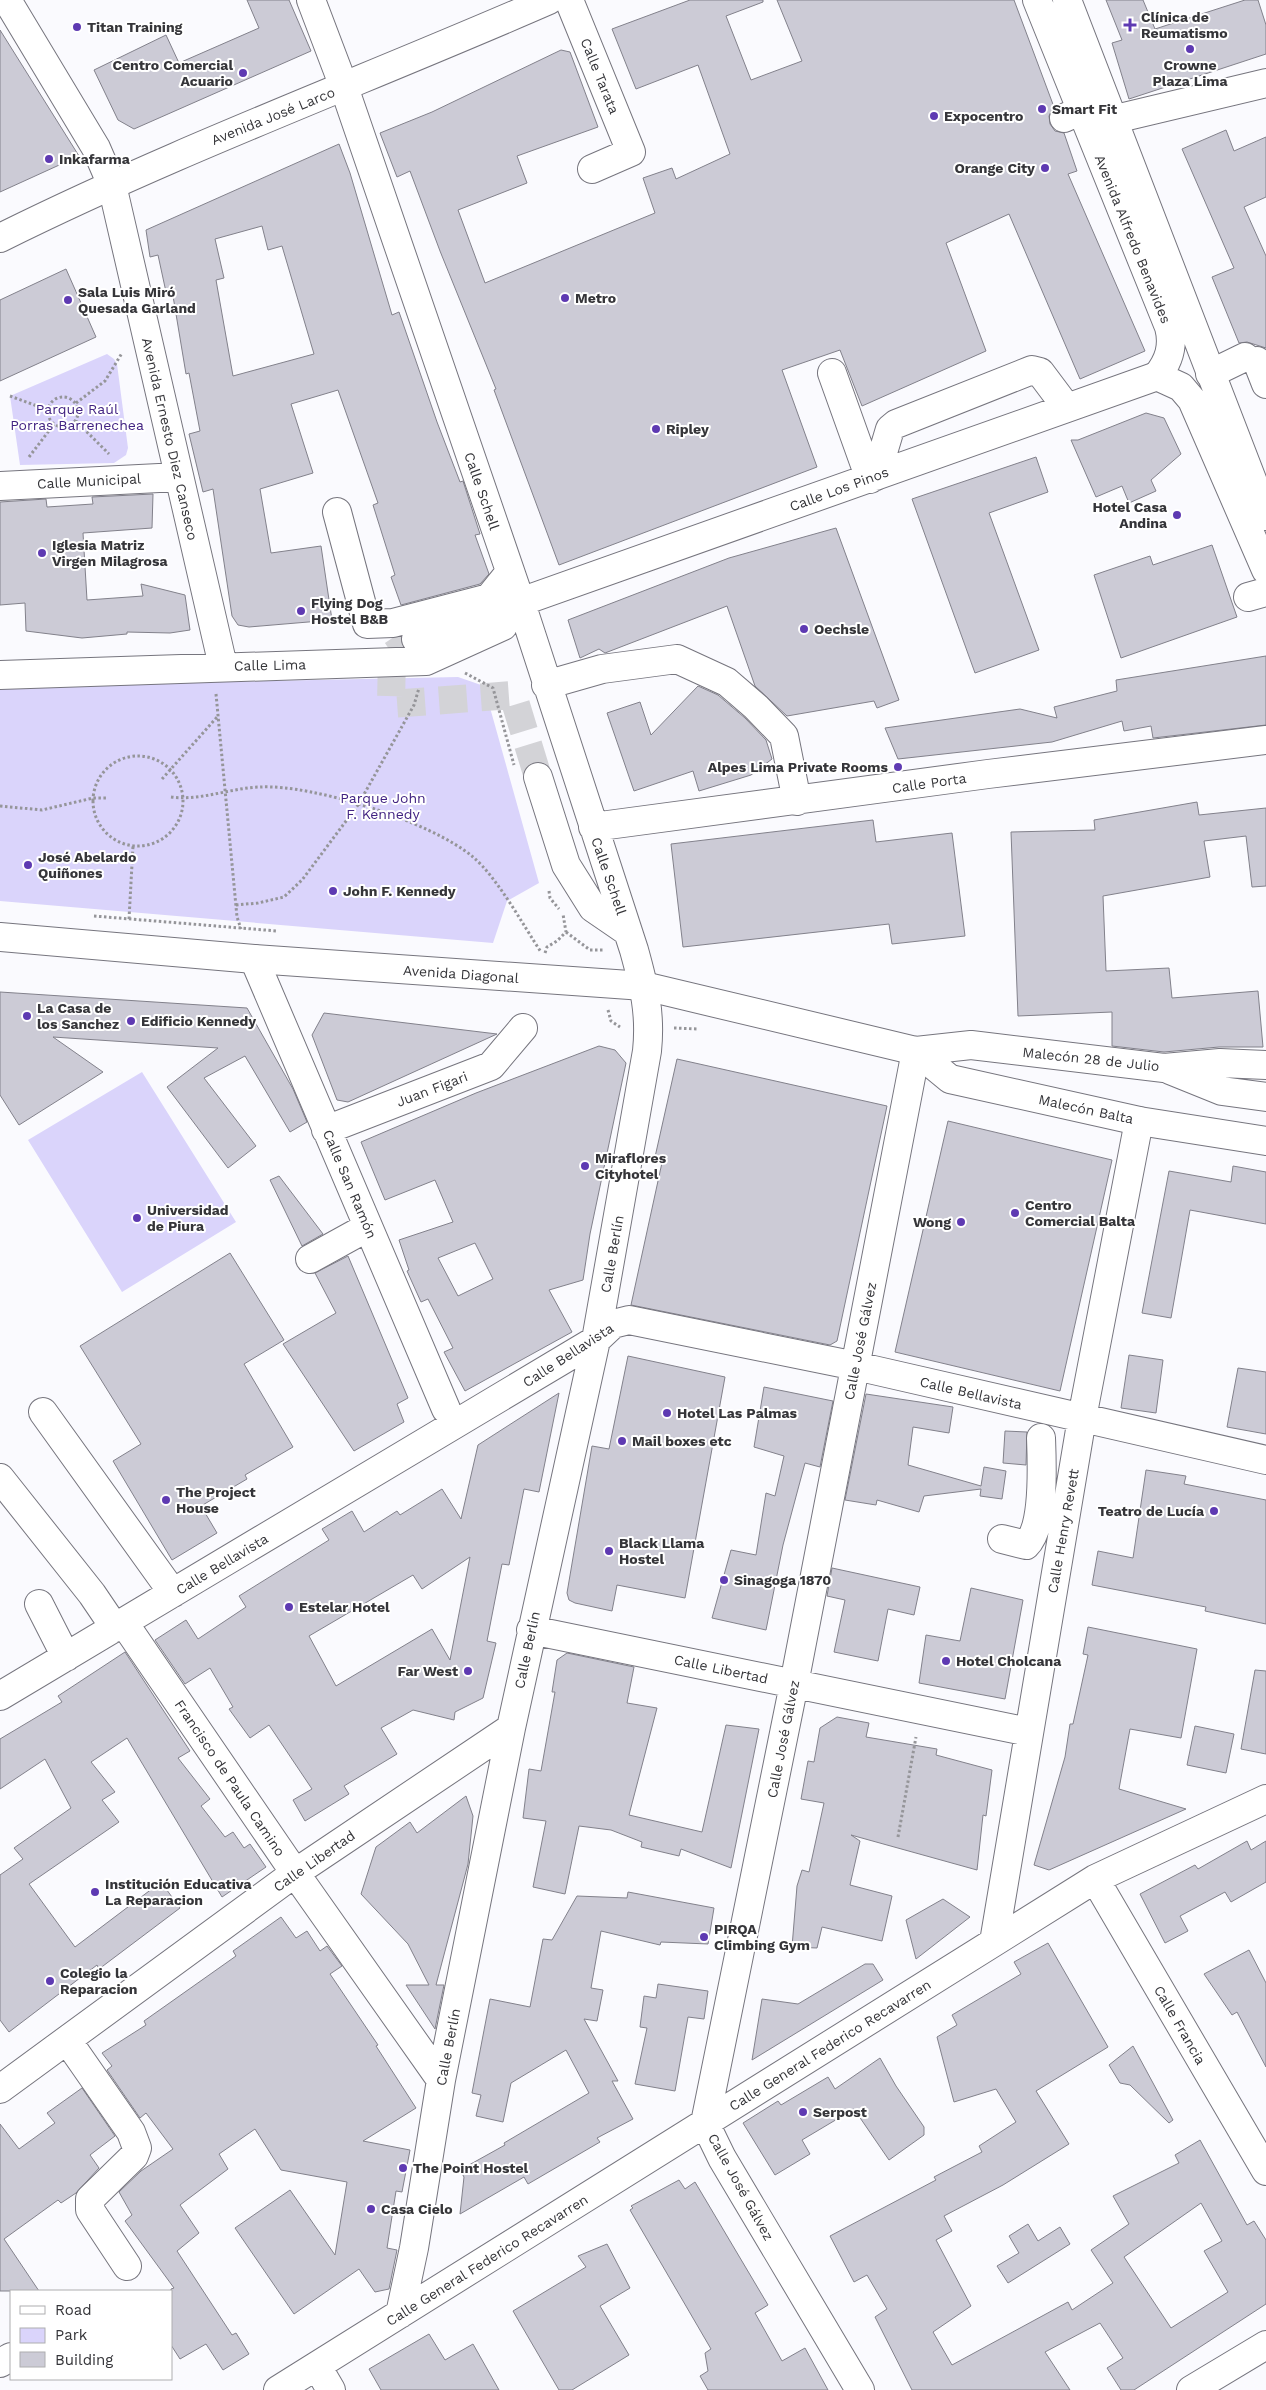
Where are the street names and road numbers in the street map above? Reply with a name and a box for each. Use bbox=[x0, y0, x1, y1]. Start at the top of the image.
street label: Calle Tarata bbox=[578, 36, 623, 116]
street label: Avenida José Larco bbox=[209, 84, 337, 148]
street label: Avenida Alfredo Benavides bbox=[1092, 152, 1174, 326]
street label: Avenida Ernesto Diez Canseco bbox=[139, 336, 201, 542]
street label: Calle Schell bbox=[461, 450, 503, 533]
street label: Calle Los Pinos bbox=[787, 464, 891, 514]
street label: Calle Municipal bbox=[36, 470, 142, 492]
street label: Calle Lima bbox=[234, 656, 306, 674]
street label: Calle Porta bbox=[891, 770, 967, 796]
street label: Calle Schell bbox=[588, 835, 630, 918]
street label: Avenida Diagonal bbox=[403, 962, 520, 986]
street label: Malecón 28 de Julio bbox=[1022, 1044, 1160, 1074]
street label: Juan Figari bbox=[394, 1068, 470, 1110]
street label: Malecón Balta bbox=[1037, 1091, 1135, 1127]
street label: Calle San Ramón bbox=[320, 1127, 380, 1241]
street label: Calle Berlín bbox=[597, 1214, 627, 1294]
street label: Calle José Gálvez bbox=[841, 1281, 879, 1401]
street label: Calle Bellavista bbox=[520, 1320, 616, 1390]
street label: Calle Bellavista bbox=[918, 1373, 1024, 1413]
street label: Calle Henry Revett bbox=[1044, 1467, 1082, 1595]
street label: Calle Bellavista bbox=[173, 1530, 271, 1598]
street label: Calle Berlín bbox=[511, 1610, 543, 1690]
street label: Calle Libertad bbox=[673, 1651, 769, 1687]
street label: Calle José Gálvez bbox=[764, 1679, 802, 1799]
street label: Francisco de Paula Camino bbox=[172, 1697, 288, 1859]
street label: Calle Libertad bbox=[270, 1827, 358, 1895]
street label: Calle General Federico Recavarren bbox=[726, 1976, 934, 2114]
street label: Calle Francia bbox=[1151, 1983, 1209, 2067]
street label: Calle Berlín bbox=[433, 2007, 463, 2087]
street label: Calle José Gálvez bbox=[705, 2131, 777, 2243]
street label: Calle General Federico Recavarren bbox=[383, 2191, 591, 2329]

